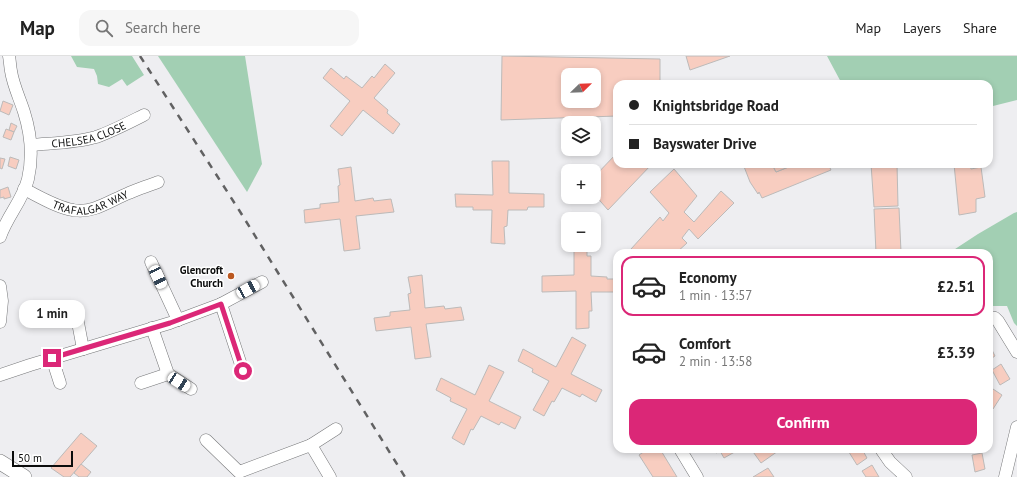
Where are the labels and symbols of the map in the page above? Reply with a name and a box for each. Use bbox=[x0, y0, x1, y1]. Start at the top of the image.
north arrow bbox=[561, 68, 601, 108]
street label: CHELSEA CLOSE bbox=[51, 118, 128, 150]
street label: TRAFALGAR WAY bbox=[50, 187, 131, 218]
place label: Glencroft Church bbox=[180, 263, 223, 290]
car bbox=[147, 264, 169, 290]
marker: Glencroft Church bbox=[226, 271, 236, 281]
car bbox=[235, 278, 261, 300]
callout: 1 min bbox=[19, 300, 85, 328]
route end bbox=[43, 349, 61, 367]
route start bbox=[234, 362, 252, 380]
car bbox=[166, 370, 192, 394]
scale bar bbox=[12, 449, 73, 468]

